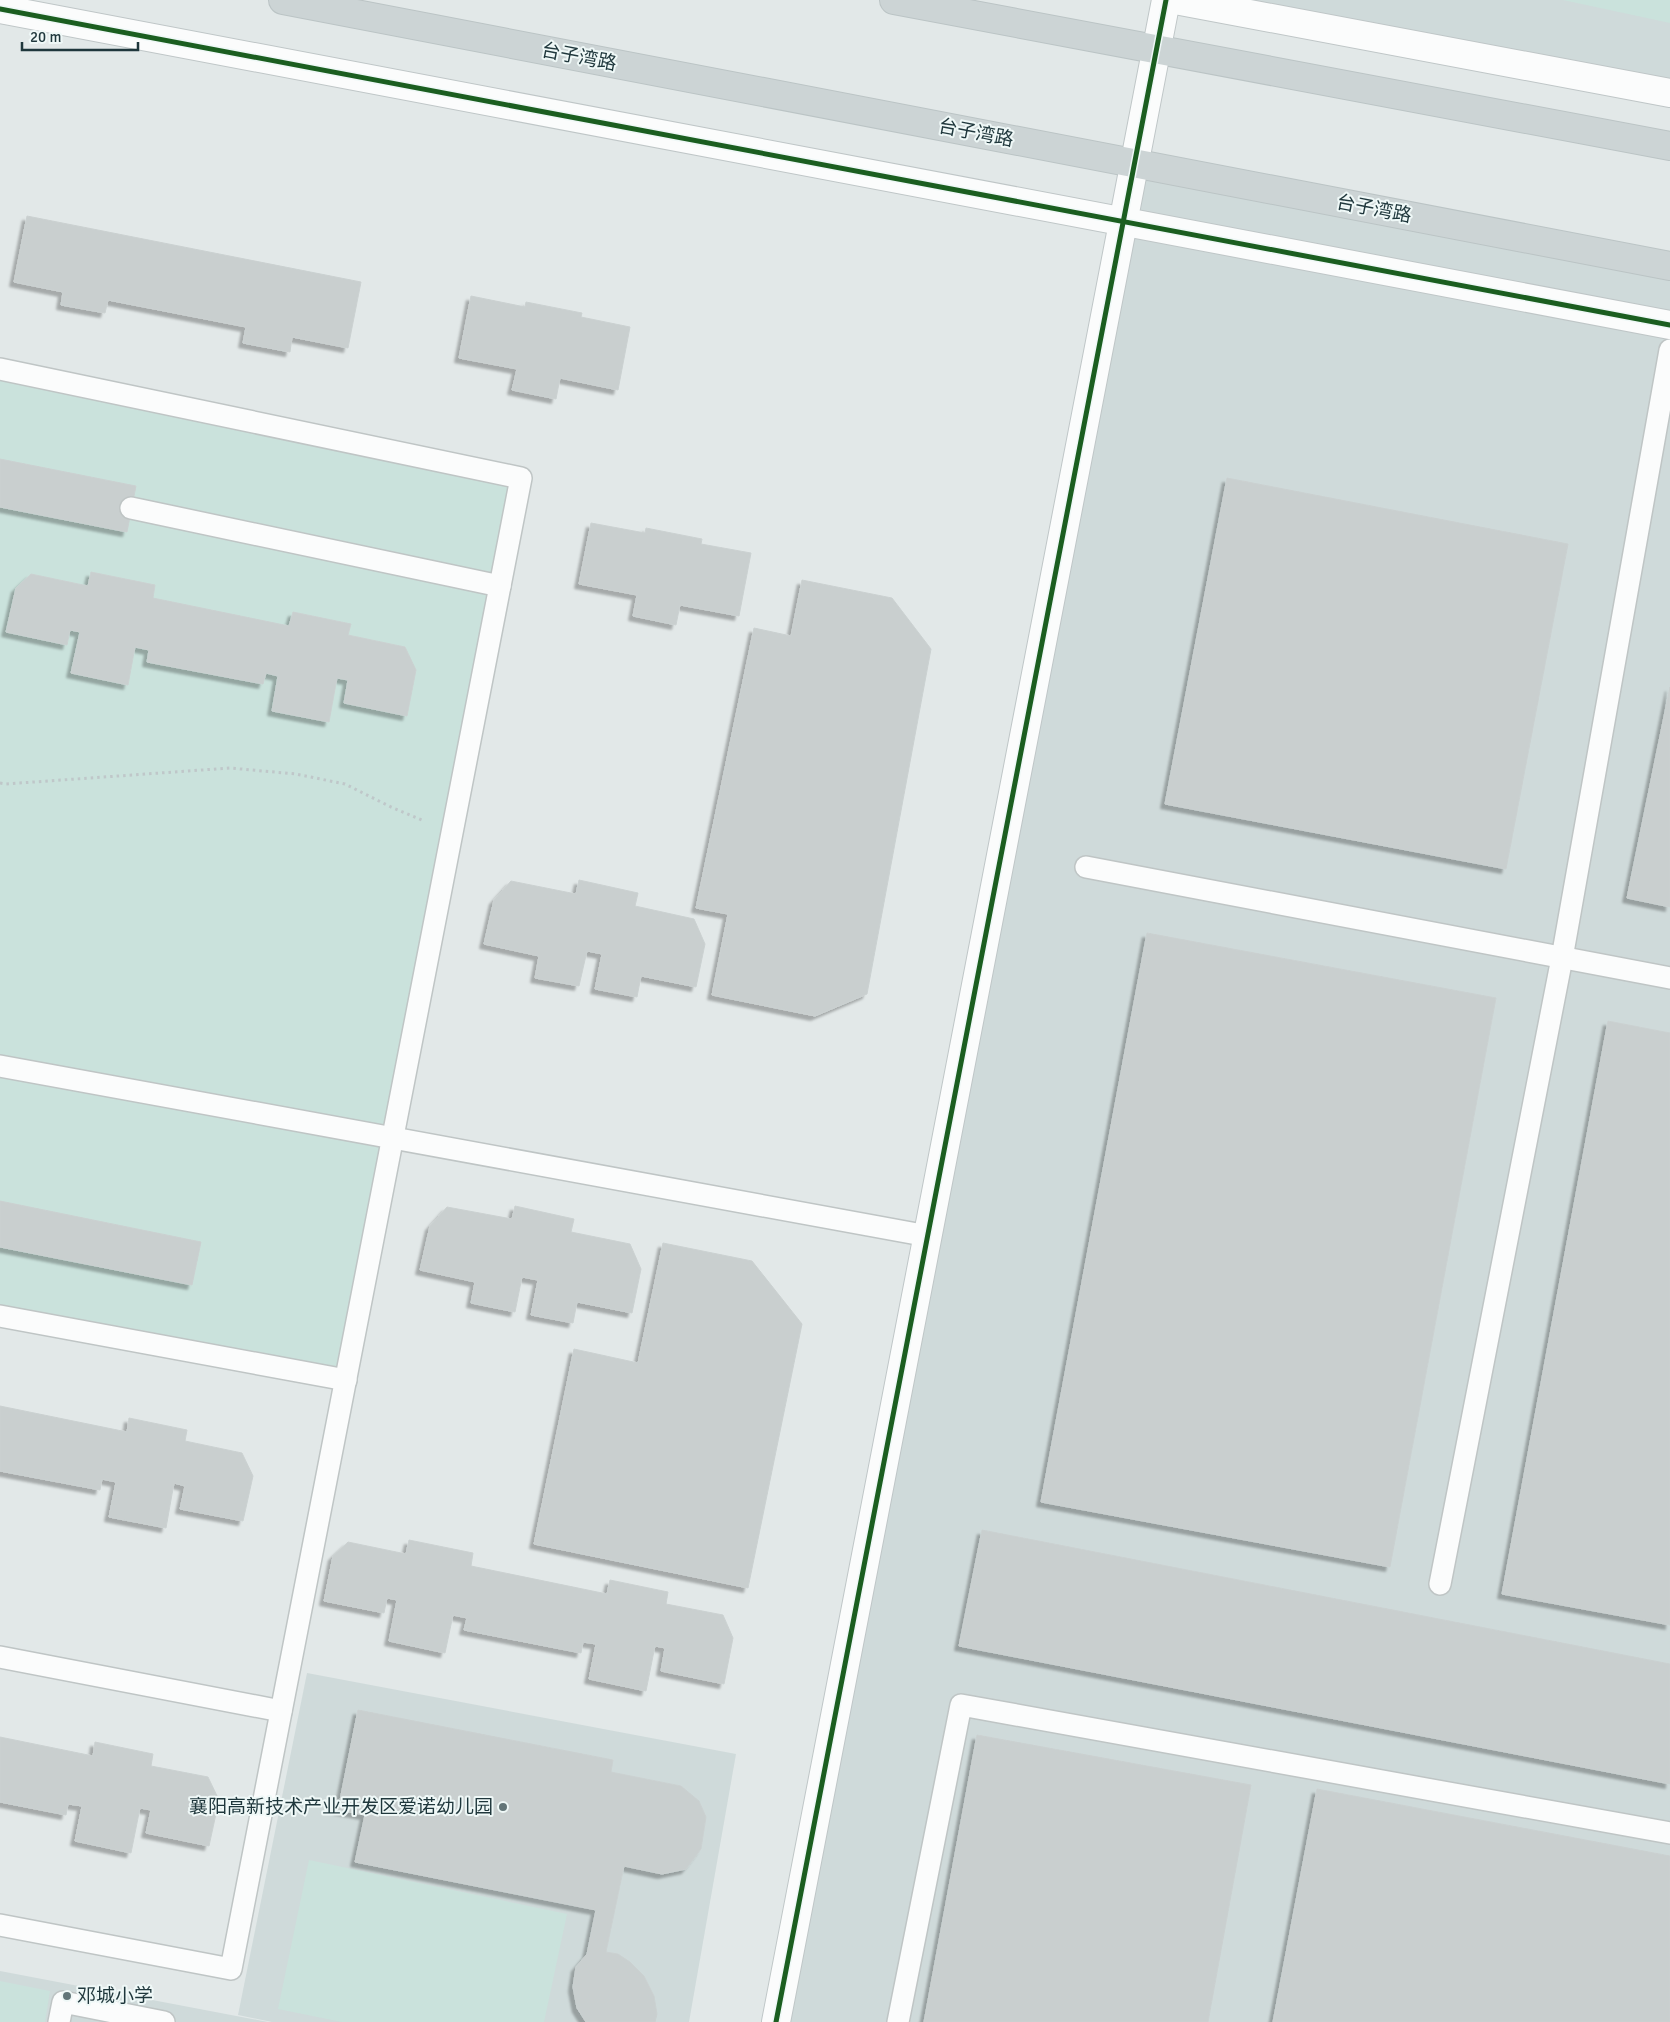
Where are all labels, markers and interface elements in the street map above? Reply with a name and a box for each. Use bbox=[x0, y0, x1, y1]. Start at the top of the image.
scale bar bbox=[22, 20, 139, 52]
text: 20 m bbox=[30, 28, 61, 46]
street label: 台子湾路 bbox=[539, 38, 619, 76]
street label: 台子湾路 bbox=[936, 114, 1016, 152]
street label: 台子湾路 bbox=[1334, 190, 1414, 228]
place label: 襄阳高新技术产业开发区爱诺幼儿园 bbox=[189, 1795, 493, 1819]
marker: 襄阳高新技术产业开发区爱诺幼儿园 bbox=[497, 1801, 509, 1813]
place label: 邓城小学 bbox=[77, 1984, 153, 2008]
marker: 邓城小学 bbox=[61, 1990, 73, 2002]

